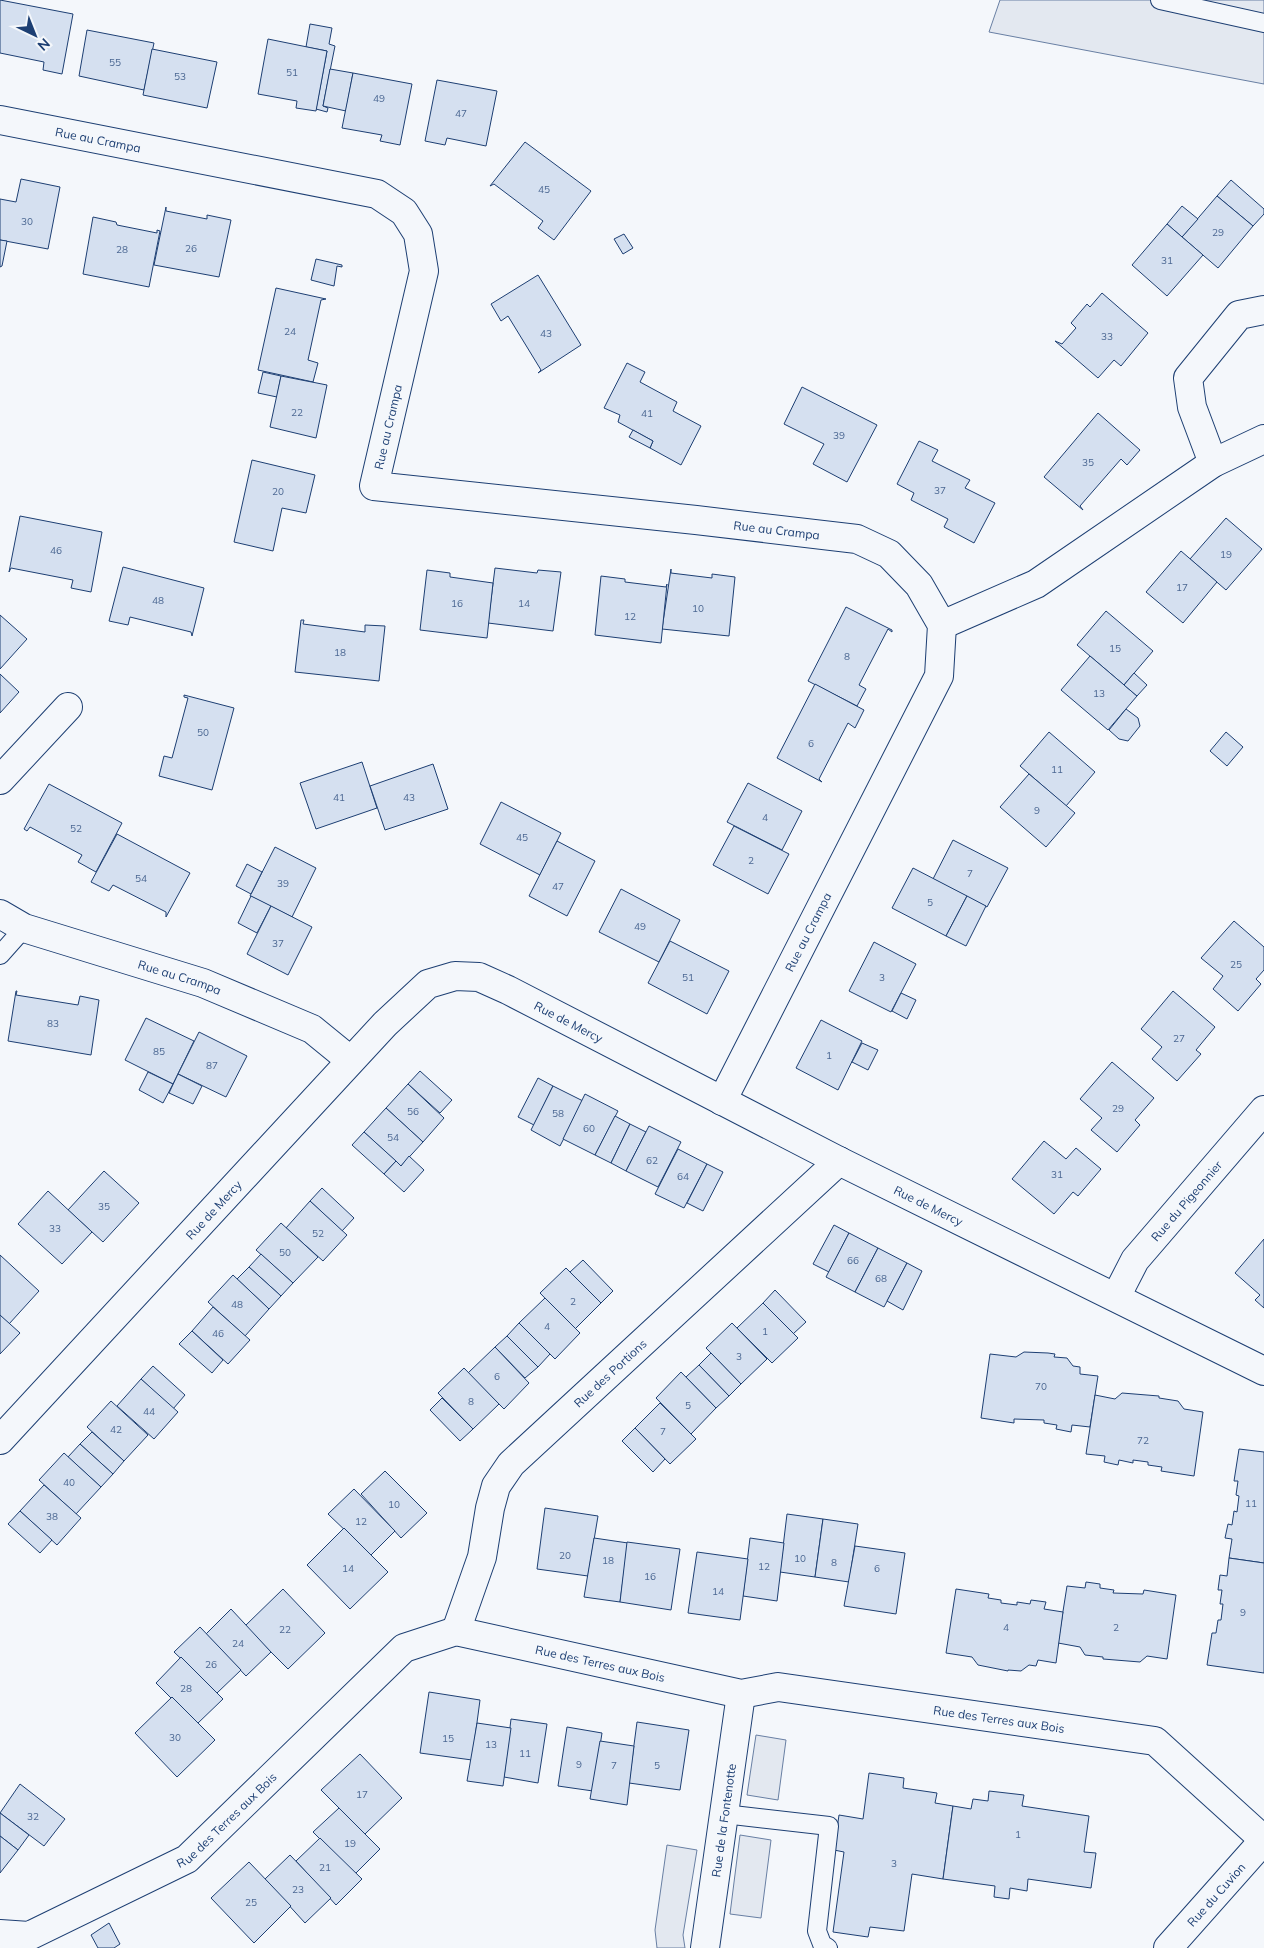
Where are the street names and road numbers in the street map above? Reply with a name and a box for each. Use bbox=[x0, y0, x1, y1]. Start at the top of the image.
street label: Rue au Crampa bbox=[54, 124, 142, 155]
street label: Rue au Crampa bbox=[371, 383, 405, 471]
street label: Rue au Crampa bbox=[733, 517, 821, 542]
street label: Rue au Crampa bbox=[782, 890, 834, 974]
street label: Rue au Crampa bbox=[136, 956, 224, 997]
street label: Rue de Mercy bbox=[532, 997, 606, 1046]
street label: Rue du Pigeonnier bbox=[1147, 1157, 1225, 1244]
street label: Rue de Mercy bbox=[182, 1176, 245, 1242]
street label: Rue de Mercy bbox=[892, 1182, 966, 1229]
street label: Rue des Portions bbox=[570, 1335, 649, 1410]
street label: Rue des Terres aux Bois bbox=[534, 1641, 667, 1685]
street label: Rue des Terres aux Bois bbox=[932, 1702, 1066, 1735]
street label: Rue de la Fontenotte bbox=[708, 1762, 739, 1878]
street label: Rue des Terres aux Bois bbox=[174, 1769, 279, 1871]
street label: Rue du Cuvion bbox=[1184, 1859, 1248, 1929]

